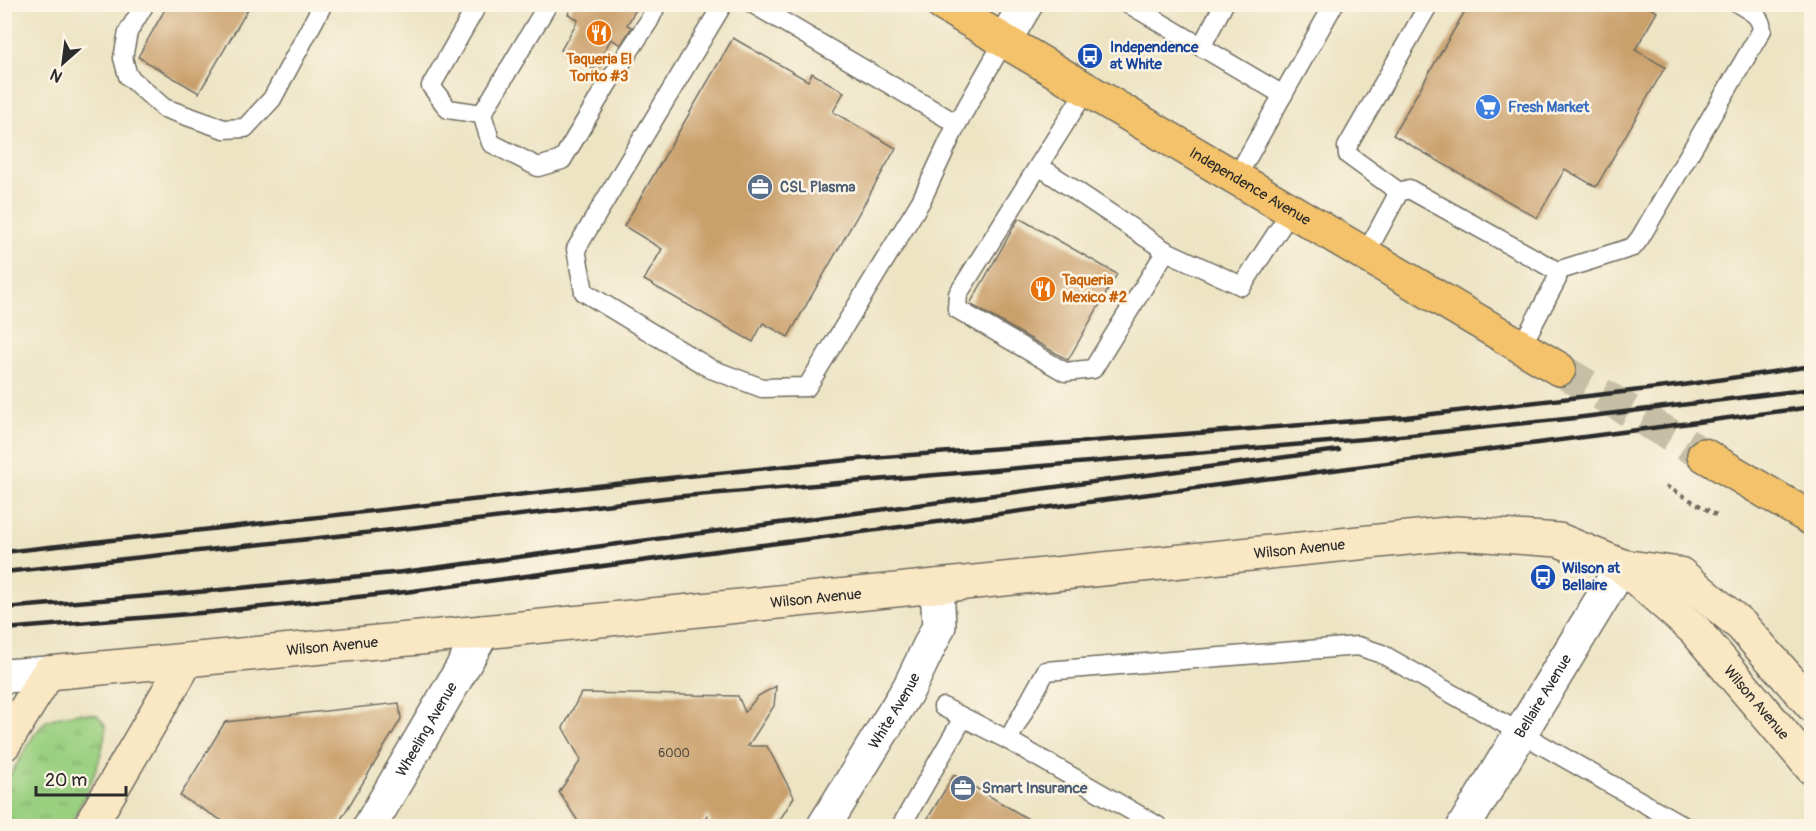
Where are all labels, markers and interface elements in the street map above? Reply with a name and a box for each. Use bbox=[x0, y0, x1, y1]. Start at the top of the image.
restaurant icon: Taqueria El Torito #3 bbox=[584, 18, 614, 48]
north arrow bbox=[33, 33, 93, 93]
place label: Independence at White bbox=[1110, 38, 1199, 74]
bus stop icon: Independence at White bbox=[1075, 41, 1105, 71]
place label: Taqueria El Torito #3 bbox=[565, 50, 632, 86]
text: N bbox=[47, 64, 66, 87]
supermarket icon: Fresh Market bbox=[1473, 92, 1503, 122]
place label: Fresh Market bbox=[1508, 98, 1590, 117]
street label: Independence Avenue bbox=[1186, 143, 1315, 230]
office icon: CSL Plasma bbox=[745, 172, 775, 202]
place label: CSL Plasma bbox=[780, 178, 856, 197]
place label: Taqueria Mexico #2 bbox=[1061, 271, 1127, 307]
restaurant icon: Taqueria Mexico #2 bbox=[1028, 274, 1058, 304]
street label: Wilson Avenue bbox=[1253, 535, 1346, 563]
place label: Wilson at Bellaire bbox=[1562, 559, 1621, 595]
bus stop icon: Wilson at Bellaire bbox=[1528, 562, 1558, 592]
street label: Wilson Avenue bbox=[769, 584, 863, 612]
street label: Wilson Avenue bbox=[286, 632, 379, 660]
street label: Bellaire Avenue bbox=[1510, 650, 1576, 741]
street label: Wilson Avenue bbox=[1720, 661, 1794, 744]
street label: White Avenue bbox=[864, 669, 925, 752]
street label: Wheeling Avenue bbox=[391, 678, 462, 780]
house number: 6000 bbox=[658, 746, 690, 761]
scale bar bbox=[36, 759, 126, 797]
text: 20 m bbox=[45, 769, 87, 792]
office icon: Smart Insurance bbox=[948, 773, 978, 803]
place label: Smart Insurance bbox=[982, 779, 1088, 798]

